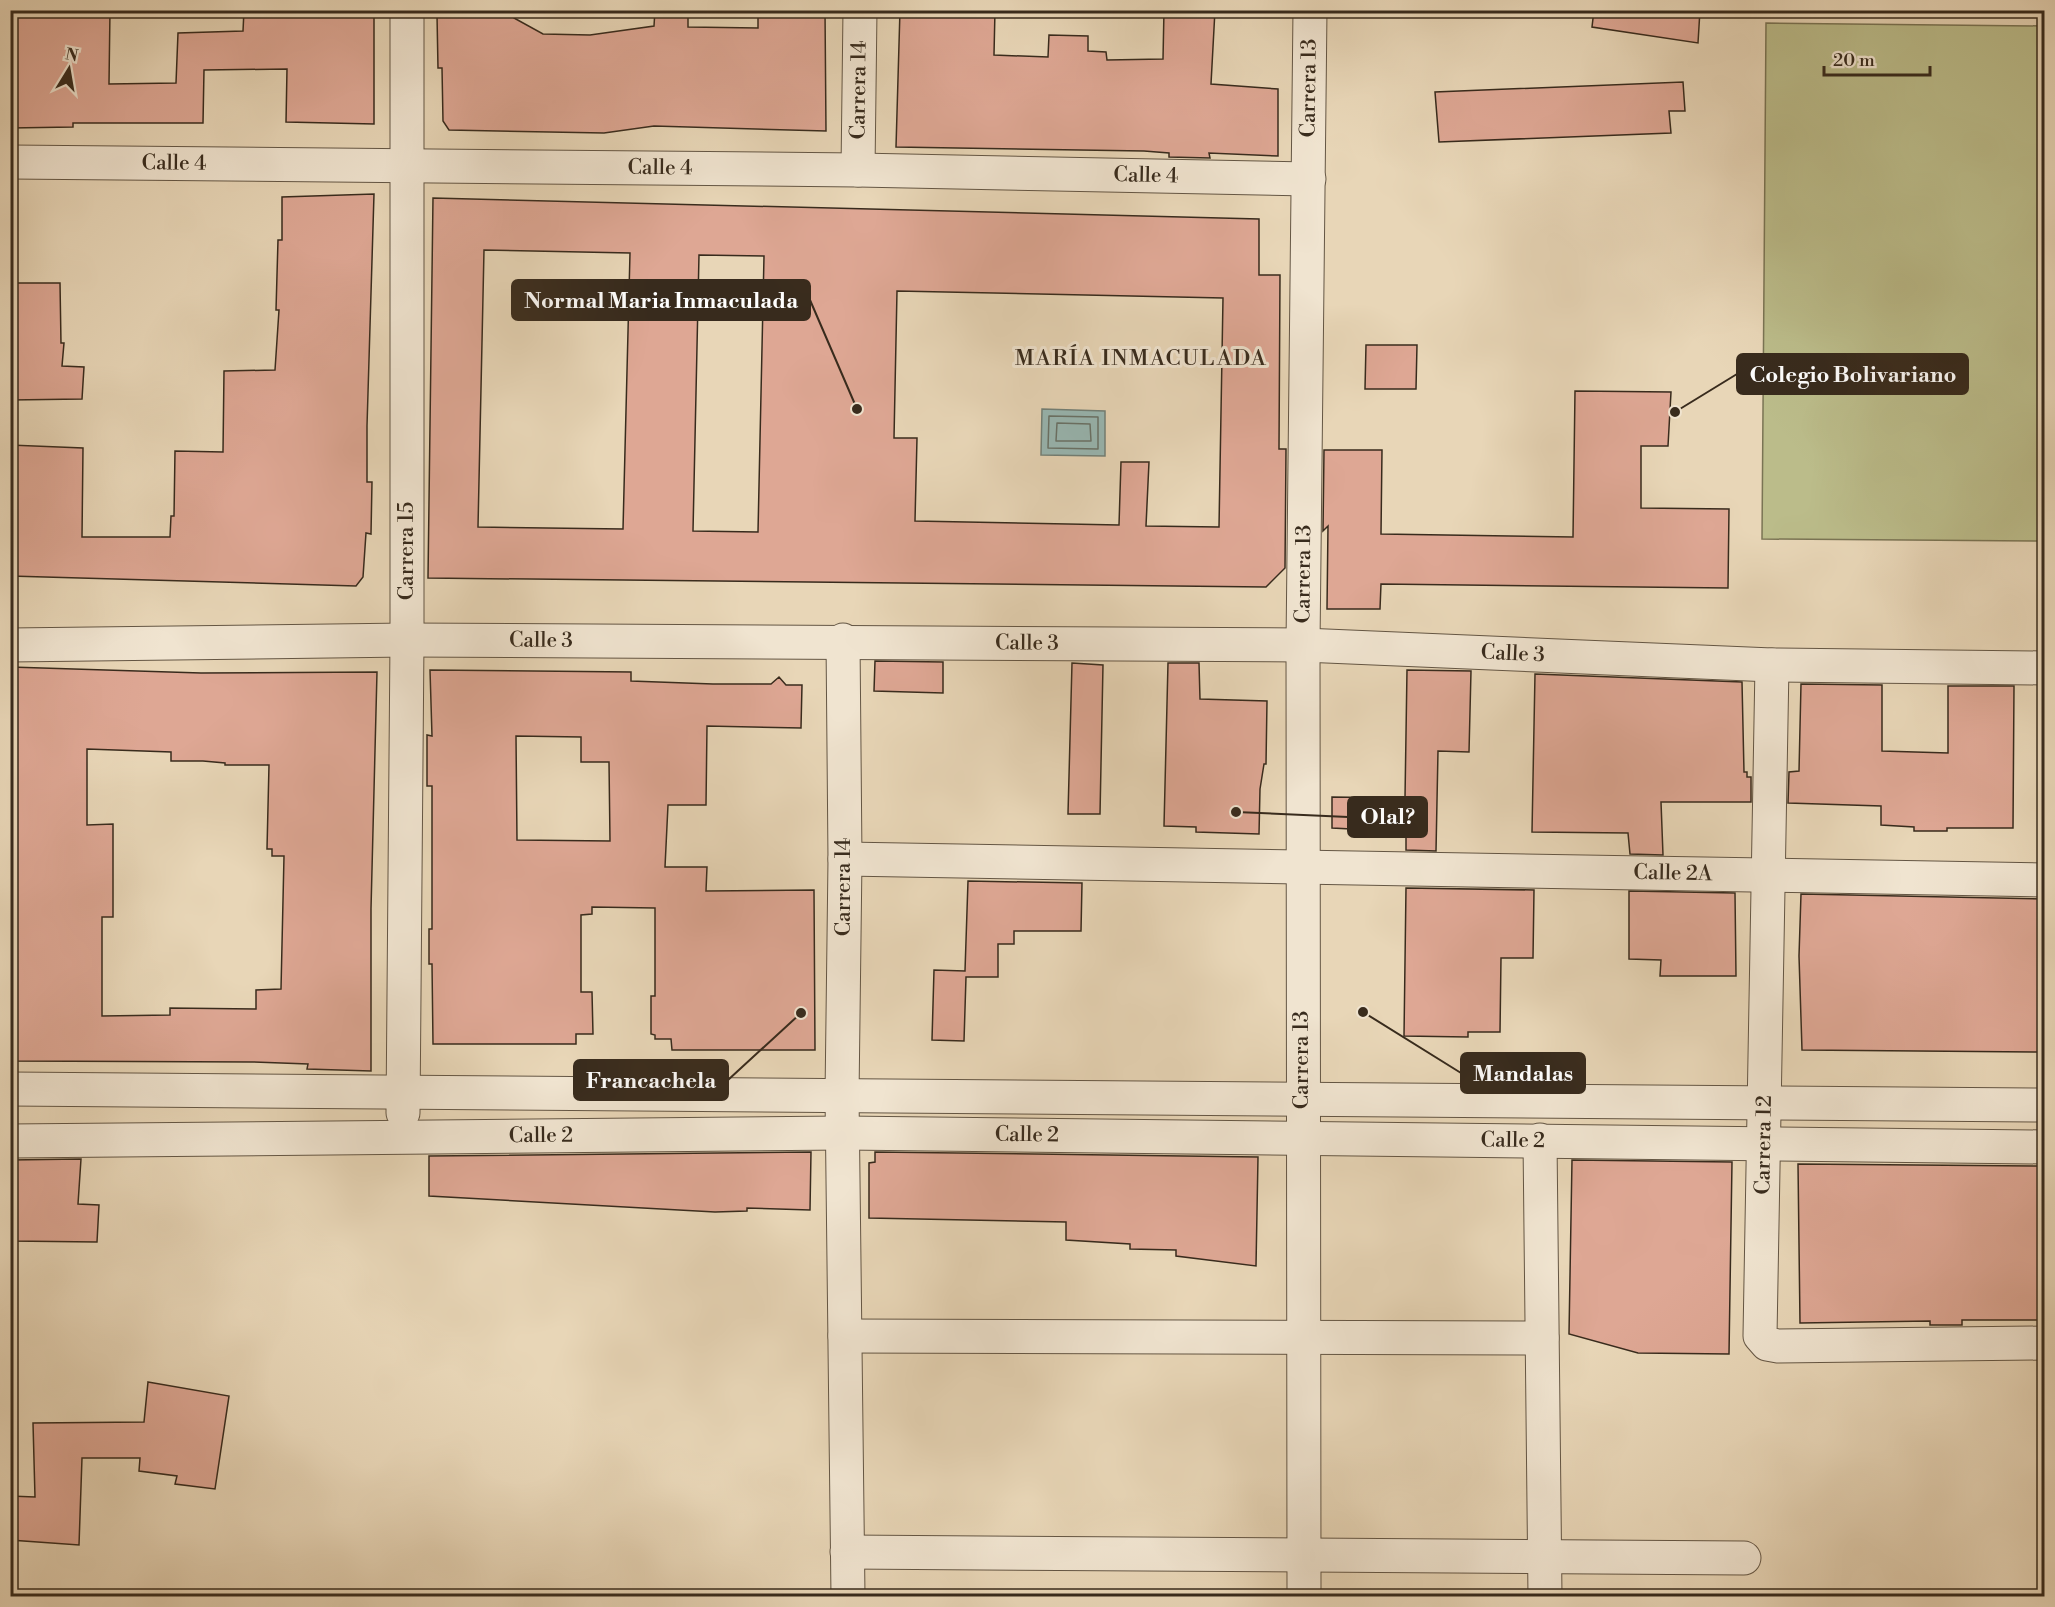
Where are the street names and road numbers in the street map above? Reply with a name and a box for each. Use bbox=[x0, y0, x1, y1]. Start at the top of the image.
street label: Carrera 13 bbox=[1296, 39, 1323, 138]
street label: Carrera 14 bbox=[845, 40, 873, 140]
street label: Calle 4 bbox=[141, 150, 207, 177]
street label: Calle 4 bbox=[627, 155, 693, 181]
street label: Calle 4 bbox=[1113, 162, 1179, 189]
street label: Carrera 15 bbox=[394, 502, 420, 600]
street label: Carrera 13 bbox=[1290, 525, 1317, 624]
street label: Calle 3 bbox=[509, 628, 573, 654]
street label: Calle 3 bbox=[995, 630, 1059, 657]
street label: Calle 3 bbox=[1480, 640, 1545, 668]
street label: Carrera 14 bbox=[831, 838, 857, 936]
street label: Calle 2A bbox=[1633, 860, 1713, 887]
street label: Carrera 13 bbox=[1289, 1011, 1315, 1109]
street label: Carrera 12 bbox=[1750, 1095, 1778, 1195]
street label: Calle 2 bbox=[995, 1122, 1059, 1149]
street label: Calle 2 bbox=[509, 1123, 573, 1149]
street label: Calle 2 bbox=[1481, 1127, 1545, 1154]

